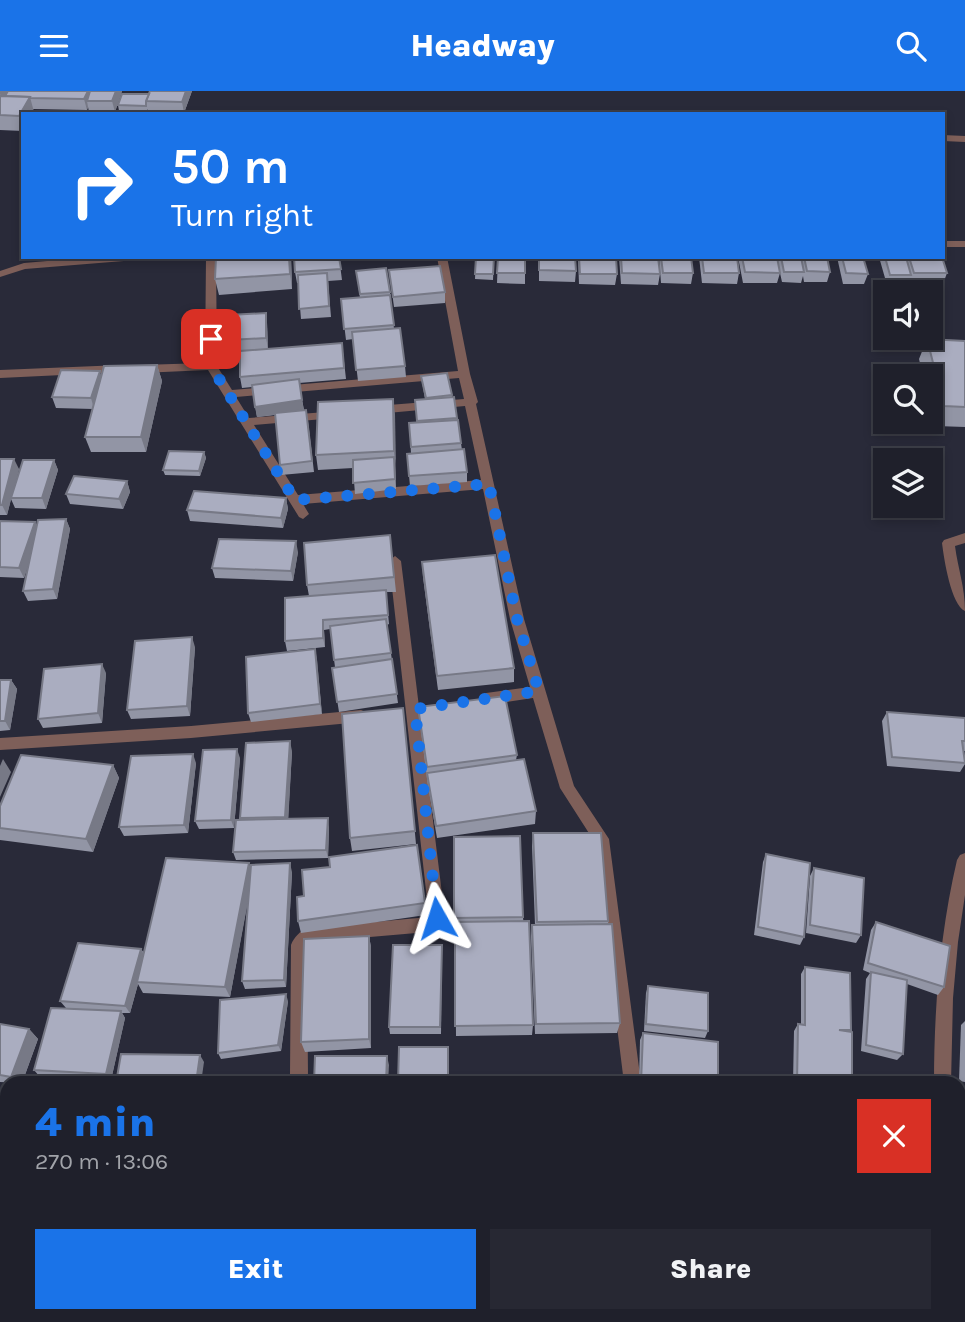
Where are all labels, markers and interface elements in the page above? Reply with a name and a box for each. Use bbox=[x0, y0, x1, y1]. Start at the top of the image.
icon: menu bbox=[35, 27, 73, 65]
text: Headway bbox=[410, 27, 555, 64]
icon: search bbox=[892, 27, 930, 65]
text: 50 m bbox=[171, 138, 289, 195]
icon: right bbox=[56, 140, 147, 231]
text: Turn right bbox=[171, 197, 313, 234]
map controls bbox=[873, 280, 943, 518]
button: sound bbox=[873, 280, 943, 350]
pin bbox=[181, 309, 241, 369]
icon: arrive bbox=[192, 320, 230, 358]
button: search bbox=[873, 364, 943, 434]
button: layers bbox=[873, 448, 943, 518]
position arrow bbox=[400, 881, 474, 955]
text: 4 min bbox=[35, 1097, 156, 1147]
button: close bbox=[857, 1099, 931, 1173]
text: 270 m · 13:06 bbox=[35, 1148, 168, 1175]
button: Exit bbox=[35, 1229, 476, 1309]
button: Share bbox=[490, 1229, 931, 1309]

